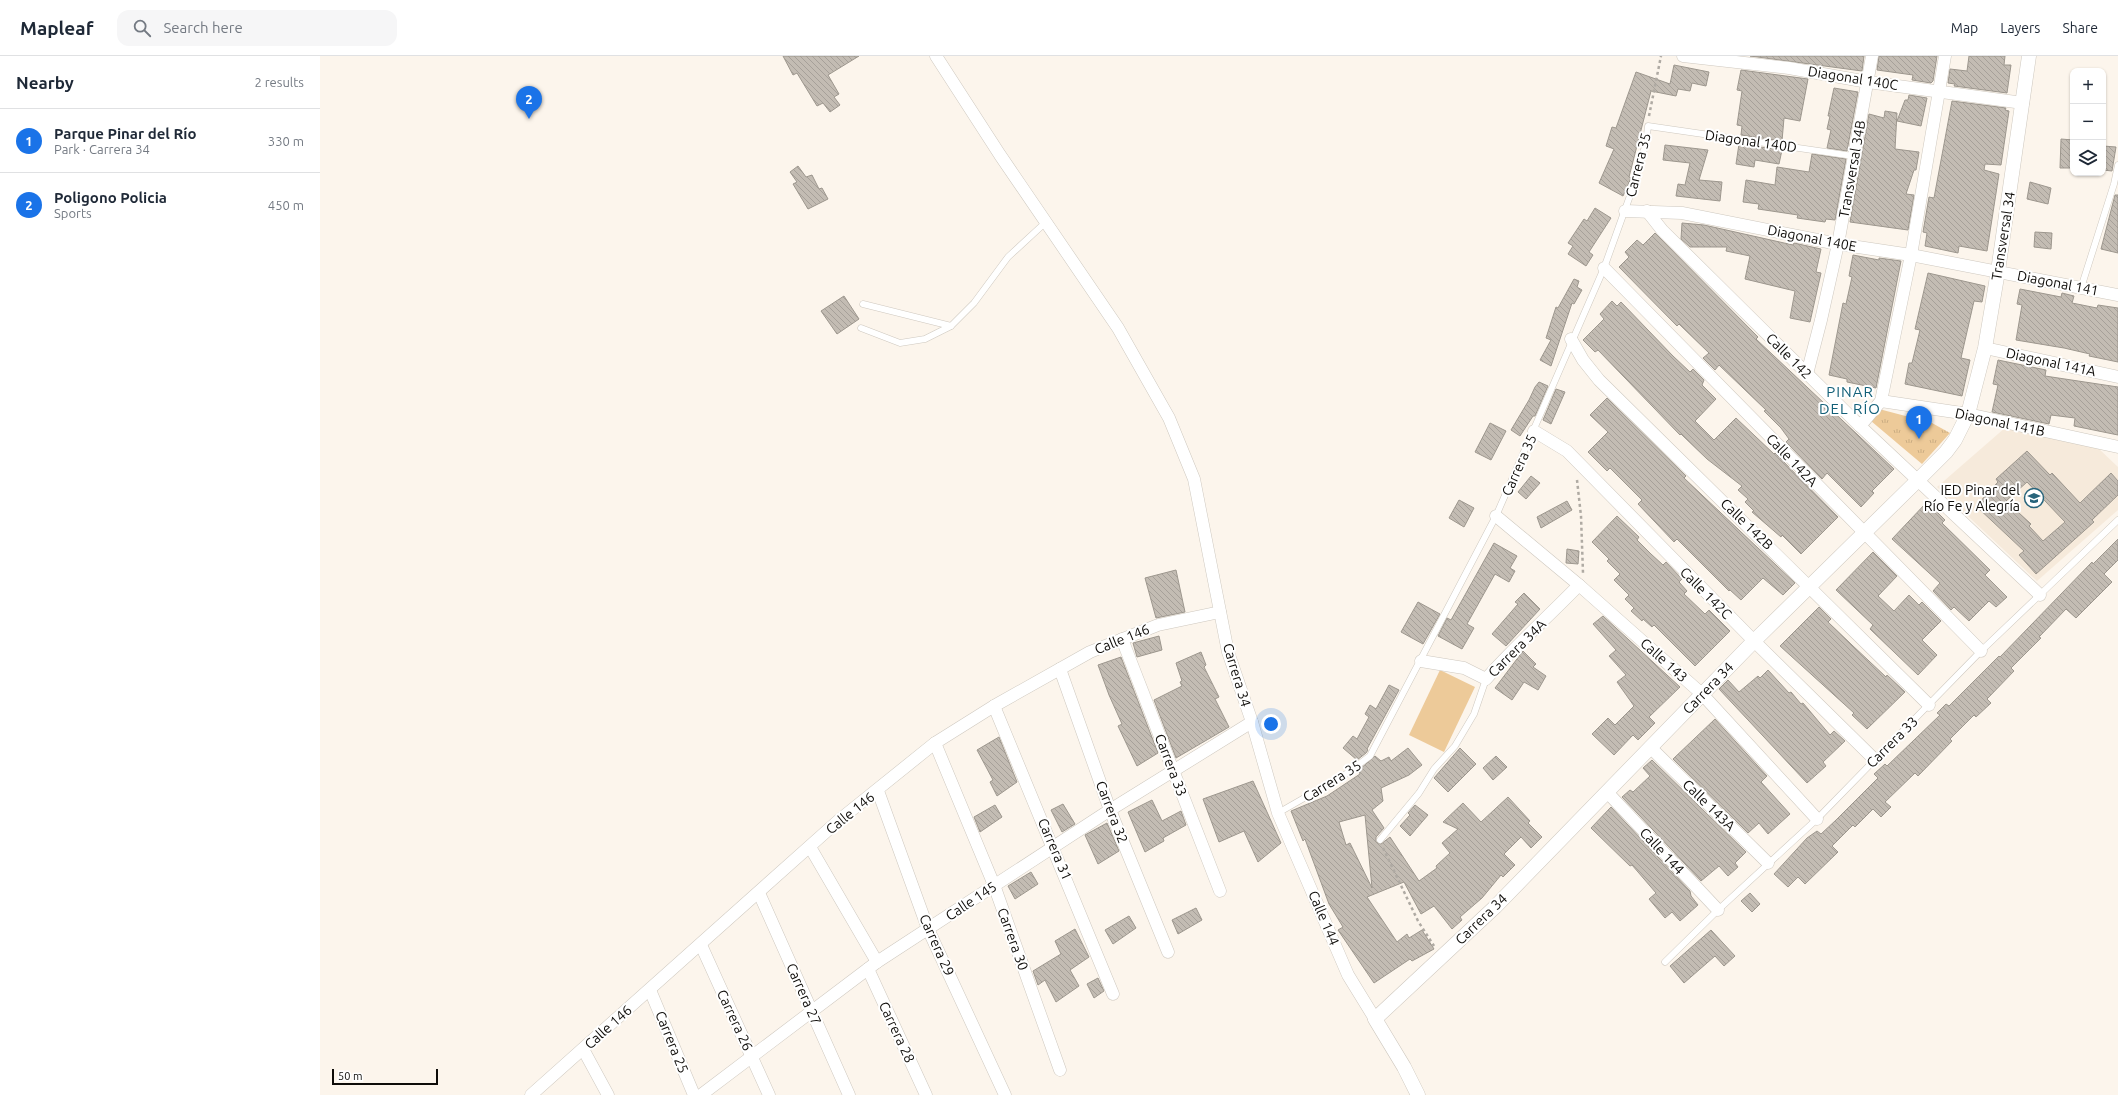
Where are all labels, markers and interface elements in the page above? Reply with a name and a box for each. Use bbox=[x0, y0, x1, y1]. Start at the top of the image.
search box bbox=[117, 10, 397, 46]
text: Mapleaf bbox=[20, 17, 93, 39]
icon: search bbox=[131, 17, 153, 39]
text: Search here bbox=[163, 19, 243, 36]
text: Map bbox=[1951, 20, 1978, 36]
text: Layers bbox=[2000, 20, 2040, 36]
text: Share bbox=[2062, 20, 2098, 36]
street label: Diagonal 140C bbox=[1807, 63, 1900, 93]
map controls bbox=[2070, 68, 2106, 176]
button: + bbox=[2070, 68, 2106, 104]
text: Nearby bbox=[16, 73, 74, 92]
text: 2 results bbox=[254, 75, 304, 89]
pin: 2 bbox=[516, 86, 542, 119]
button: − bbox=[2070, 104, 2106, 140]
street label: Transversal 34B bbox=[1836, 119, 1868, 219]
text: Parque Pinar del Río bbox=[54, 125, 196, 142]
street label: Diagonal 140D bbox=[1704, 127, 1798, 155]
street label: Carrera 35 bbox=[1622, 131, 1654, 199]
text: 1 bbox=[25, 134, 33, 148]
text: 330 m bbox=[268, 134, 304, 148]
button: layers bbox=[2070, 140, 2106, 176]
text: Park · Carrera 34 bbox=[54, 142, 150, 156]
text: Poligono Policia bbox=[54, 189, 167, 206]
street label: Transversal 34 bbox=[1988, 190, 2018, 282]
text: 2 bbox=[25, 198, 33, 212]
text: 450 m bbox=[268, 198, 304, 212]
text: Sports bbox=[54, 206, 92, 220]
street label: Diagonal 140E bbox=[1766, 222, 1858, 254]
street label: Diagonal 141 bbox=[2016, 267, 2100, 299]
street label: Calle 142 bbox=[1763, 330, 1815, 382]
street label: Diagonal 141A bbox=[2005, 345, 2097, 379]
district label: PINAR DEL RÍO bbox=[1819, 383, 1881, 417]
street label: Diagonal 141B bbox=[1954, 405, 2046, 439]
pin: 1 bbox=[1906, 406, 1932, 439]
street label: Calle 142A bbox=[1763, 430, 1821, 490]
street label: Carrera 35 bbox=[1498, 432, 1540, 498]
place label: IED Pinar del Río Fe y Alegría bbox=[1924, 482, 2020, 514]
school or university icon: IED Pinar del Río Fe y Alegría bbox=[2023, 487, 2045, 509]
street label: Calle 142B bbox=[1717, 495, 1777, 553]
street label: Calle 142C bbox=[1677, 564, 1735, 622]
street label: Carrera 34A bbox=[1485, 616, 1549, 680]
street label: Calle 146 bbox=[1092, 621, 1152, 657]
street label: Calle 143 bbox=[1637, 635, 1691, 685]
street label: Carrera 34 bbox=[1220, 641, 1254, 709]
street label: Carrera 34 bbox=[1679, 659, 1737, 717]
street label: Carrera 33 bbox=[1863, 713, 1921, 771]
your location bbox=[1261, 714, 1281, 734]
street label: Carrera 33 bbox=[1152, 732, 1190, 798]
street label: Carrera 35 bbox=[1300, 757, 1364, 805]
street label: Calle 143A bbox=[1679, 776, 1739, 834]
street label: Carrera 32 bbox=[1093, 779, 1131, 845]
street label: Calle 146 bbox=[823, 789, 878, 837]
street label: Carrera 31 bbox=[1035, 816, 1075, 882]
street label: Calle 144 bbox=[1636, 824, 1688, 878]
street label: Calle 145 bbox=[943, 878, 999, 924]
street label: Calle 144 bbox=[1305, 888, 1343, 948]
street label: Carrera 34 bbox=[1452, 890, 1510, 948]
street label: Carrera 30 bbox=[994, 905, 1032, 973]
street label: Carrera 29 bbox=[916, 912, 958, 978]
street label: Carrera 27 bbox=[783, 961, 825, 1027]
street label: Carrera 26 bbox=[714, 987, 756, 1053]
street label: Carrera 28 bbox=[876, 999, 918, 1065]
street label: Calle 146 bbox=[581, 1002, 635, 1052]
street label: Carrera 25 bbox=[652, 1009, 692, 1075]
scale bar bbox=[332, 1067, 438, 1086]
text: 50 m bbox=[338, 1070, 362, 1082]

